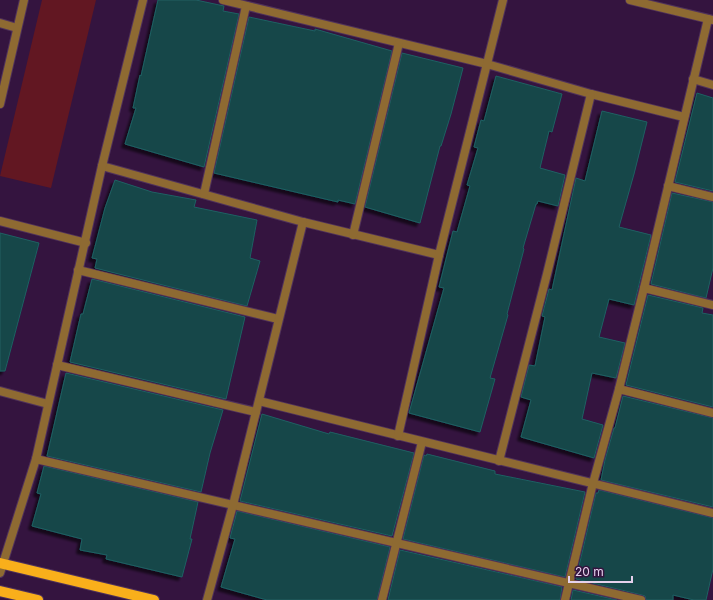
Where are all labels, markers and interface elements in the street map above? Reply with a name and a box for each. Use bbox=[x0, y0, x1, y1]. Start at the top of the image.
scale bar bbox=[569, 558, 632, 584]
text: 20 m bbox=[575, 564, 604, 579]

